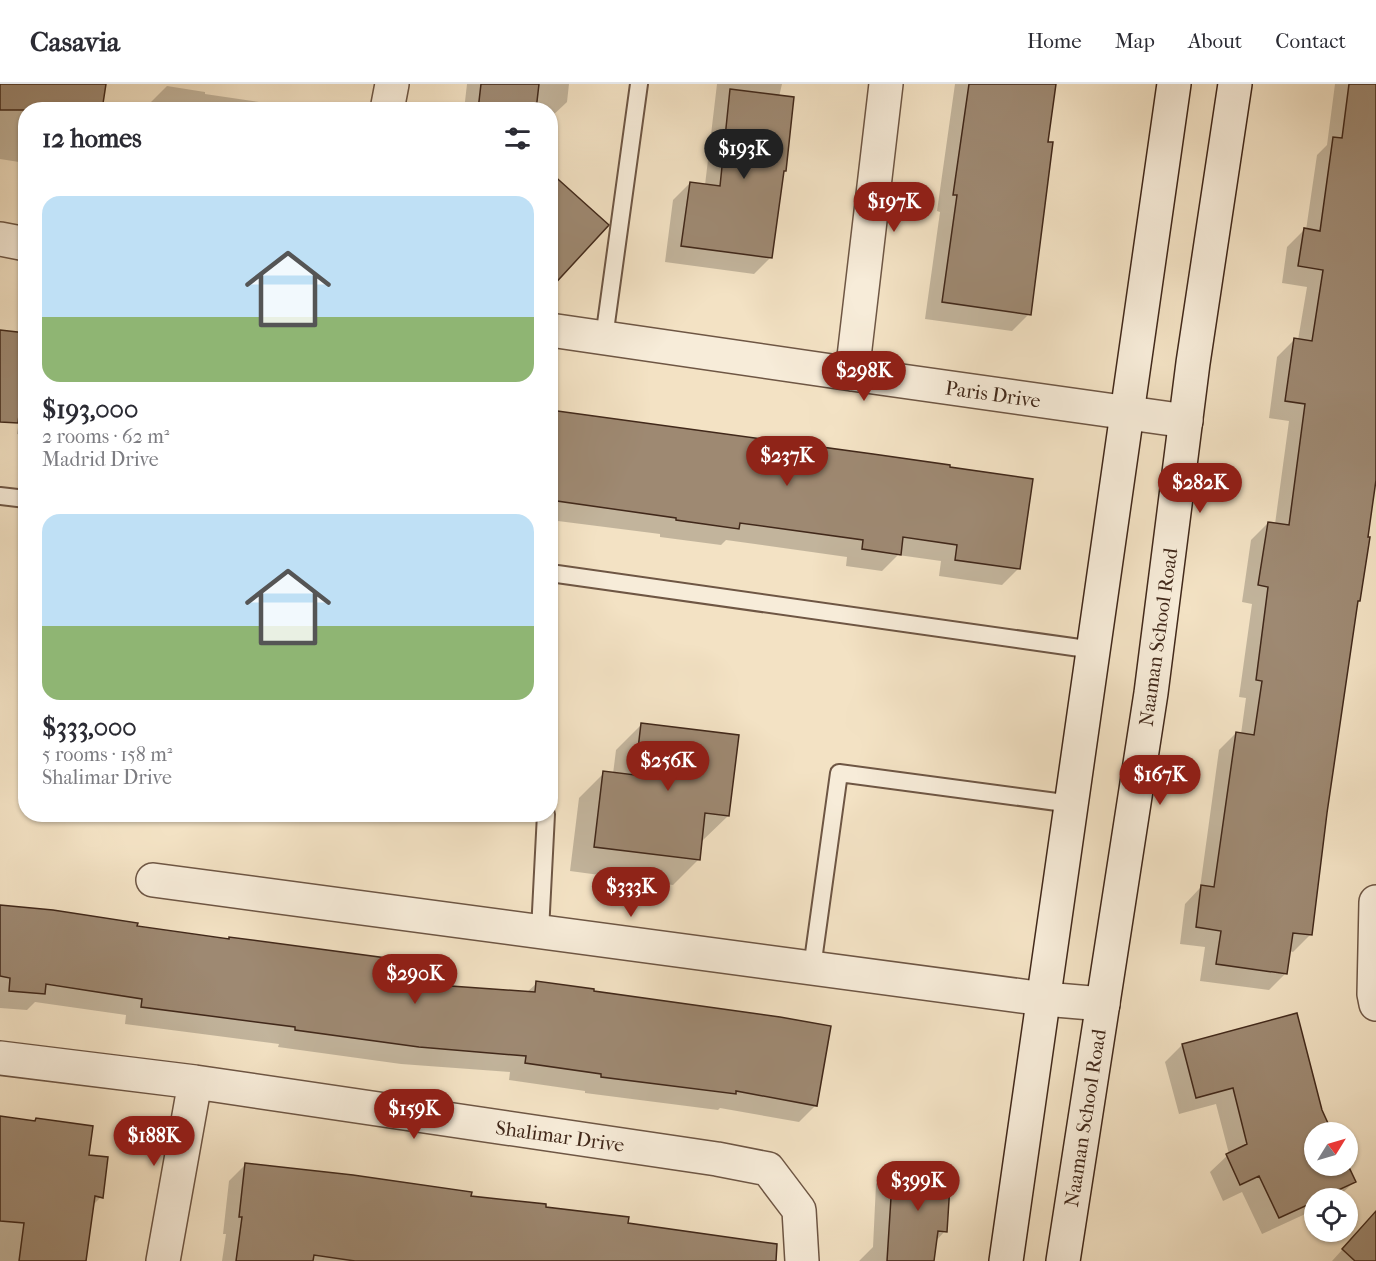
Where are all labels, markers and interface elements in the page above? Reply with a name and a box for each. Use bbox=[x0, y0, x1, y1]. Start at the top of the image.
text: Casavia bbox=[30, 25, 120, 58]
text: Home bbox=[1027, 29, 1082, 53]
text: Map bbox=[1115, 29, 1155, 53]
text: About bbox=[1188, 29, 1242, 53]
text: Contact bbox=[1275, 29, 1346, 53]
icon: filters bbox=[501, 122, 534, 155]
text: 12 homes bbox=[42, 123, 142, 154]
pin: $193K bbox=[702, 129, 786, 180]
text: $193K bbox=[718, 137, 770, 160]
pin: $197K bbox=[852, 182, 936, 233]
text: $197K bbox=[868, 190, 920, 213]
icon: home bbox=[234, 235, 342, 343]
pin: $298K bbox=[822, 351, 906, 402]
text: $298K bbox=[836, 359, 892, 382]
street label: Paris Drive bbox=[944, 376, 1042, 413]
text: $193,000 bbox=[42, 394, 138, 425]
text: 2 rooms · 62 m² bbox=[42, 425, 169, 448]
pin: $237K bbox=[745, 436, 829, 487]
text: $237K bbox=[760, 444, 814, 467]
text: Madrid Drive bbox=[42, 448, 159, 471]
pin: $282K bbox=[1158, 463, 1242, 514]
text: $282K bbox=[1172, 471, 1228, 494]
street label: Naaman School Road bbox=[1135, 545, 1183, 728]
icon: home bbox=[234, 553, 342, 661]
text: $333,000 bbox=[42, 712, 137, 743]
pin: $256K bbox=[626, 741, 710, 792]
text: 5 rooms · 158 m² bbox=[42, 743, 172, 766]
text: $256K bbox=[640, 749, 696, 772]
pin: $167K bbox=[1118, 755, 1202, 806]
text: $167K bbox=[1134, 763, 1186, 786]
text: Shalimar Drive bbox=[42, 766, 172, 789]
pin: $333K bbox=[589, 867, 673, 918]
text: $333K bbox=[606, 875, 656, 898]
pin: $290K bbox=[373, 954, 457, 1005]
text: $290K bbox=[386, 962, 444, 985]
street label: Naaman School Road bbox=[1060, 1026, 1111, 1209]
pin: $159K bbox=[372, 1089, 456, 1140]
text: $159K bbox=[388, 1097, 440, 1120]
pin: $188K bbox=[112, 1116, 196, 1167]
street label: Shalimar Drive bbox=[494, 1116, 626, 1157]
north arrow bbox=[1304, 1122, 1358, 1176]
map controls bbox=[1304, 1122, 1358, 1242]
text: $188K bbox=[128, 1124, 180, 1147]
pin: $399K bbox=[876, 1161, 960, 1212]
text: $399K bbox=[891, 1169, 945, 1192]
button: locate bbox=[1304, 1188, 1358, 1242]

